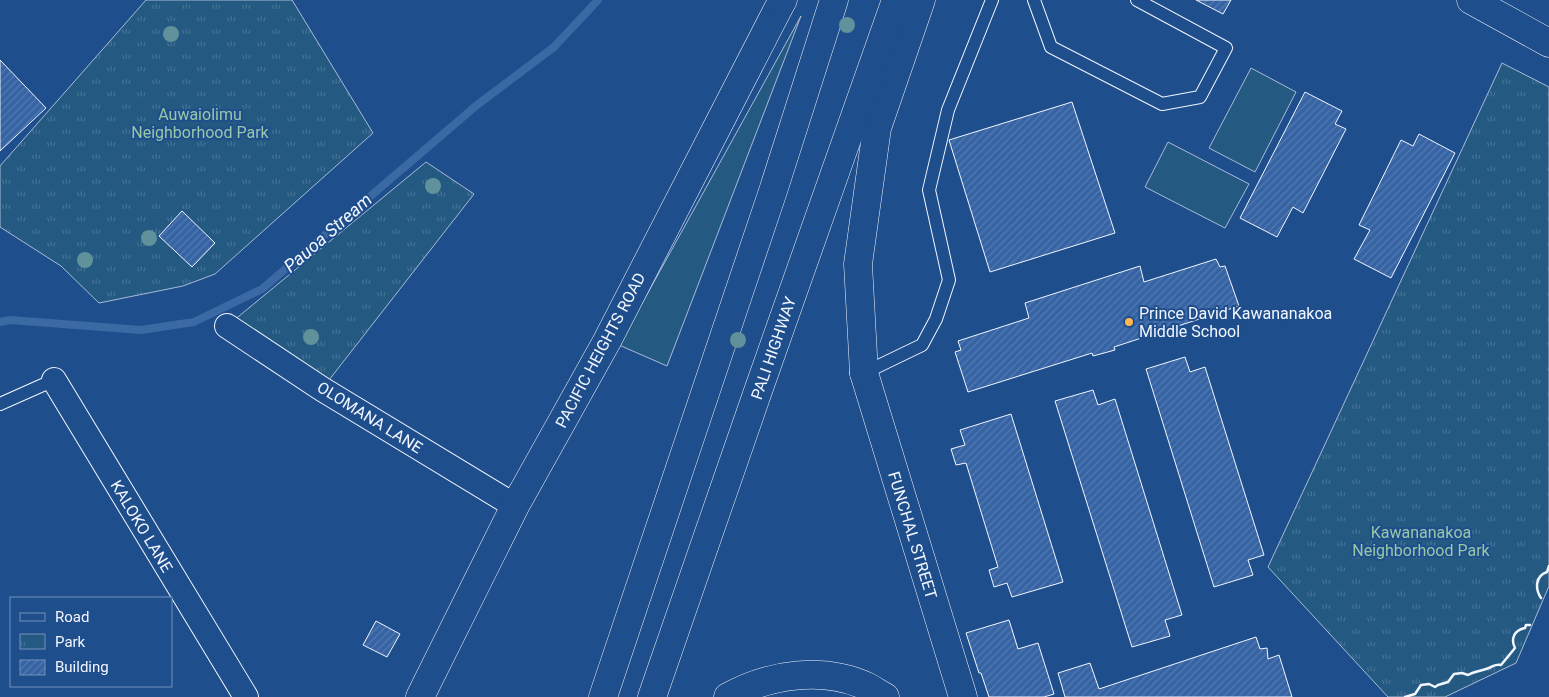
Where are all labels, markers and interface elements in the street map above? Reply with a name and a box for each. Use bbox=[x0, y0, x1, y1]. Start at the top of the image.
park label: Auwaiolimu Neighborhood Park bbox=[131, 105, 270, 142]
water label: Pauoa Stream bbox=[279, 189, 376, 277]
street label: PACIFIC HEIGHTS ROAD bbox=[551, 269, 649, 431]
street label: PALI HIGHWAY bbox=[747, 294, 800, 402]
place label: Prince David Kawananakoa Middle School bbox=[1139, 304, 1332, 341]
marker: Prince David Kawananakoa Middle School bbox=[1123, 316, 1135, 328]
street label: OLOMANA LANE bbox=[314, 377, 426, 457]
street label: FUNCHAL STREET bbox=[884, 469, 941, 602]
street label: KALOKO LANE bbox=[107, 477, 177, 576]
park label: Kawananakoa Neighborhood Park bbox=[1352, 523, 1491, 560]
legend bbox=[10, 597, 172, 687]
text: Road bbox=[55, 608, 89, 626]
text: Park bbox=[55, 633, 86, 651]
text: Building bbox=[55, 658, 109, 676]

